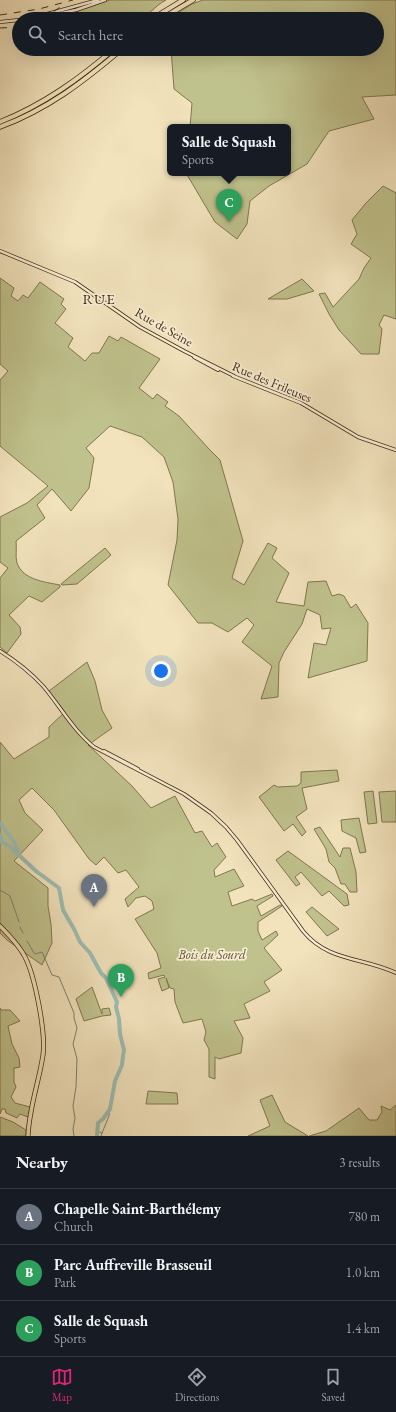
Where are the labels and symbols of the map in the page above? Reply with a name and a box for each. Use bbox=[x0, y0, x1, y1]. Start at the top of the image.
pin: C bbox=[216, 189, 242, 222]
district label: RUE bbox=[82, 289, 116, 308]
street label: Rue de Seine bbox=[132, 304, 196, 350]
street label: Rue des Frileuses bbox=[230, 358, 314, 406]
your location bbox=[151, 661, 171, 681]
pin: A bbox=[81, 874, 107, 907]
park label: Bois du Sourd bbox=[177, 946, 246, 963]
pin: B bbox=[108, 964, 134, 997]

